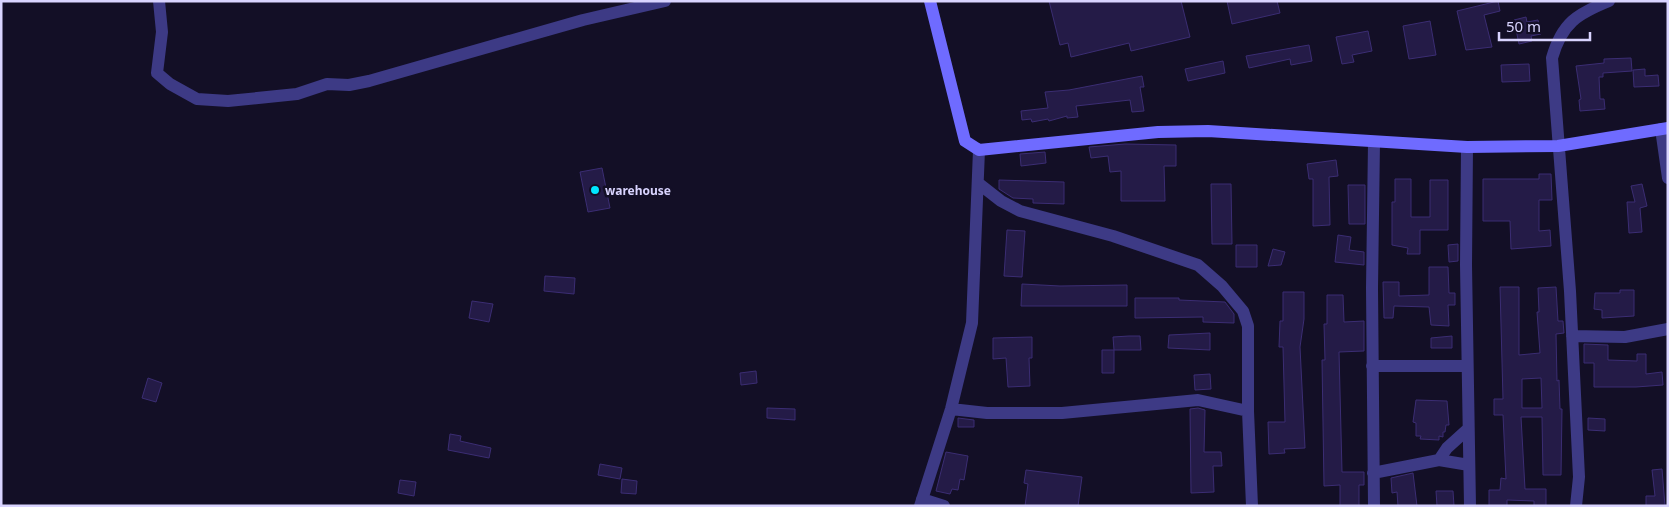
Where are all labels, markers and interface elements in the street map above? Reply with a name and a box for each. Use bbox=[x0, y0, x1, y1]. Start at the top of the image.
scale bar bbox=[1499, 10, 1590, 42]
text: 50 m bbox=[1506, 16, 1541, 36]
place label: warehouse bbox=[605, 182, 671, 199]
marker: warehouse bbox=[589, 184, 601, 196]

